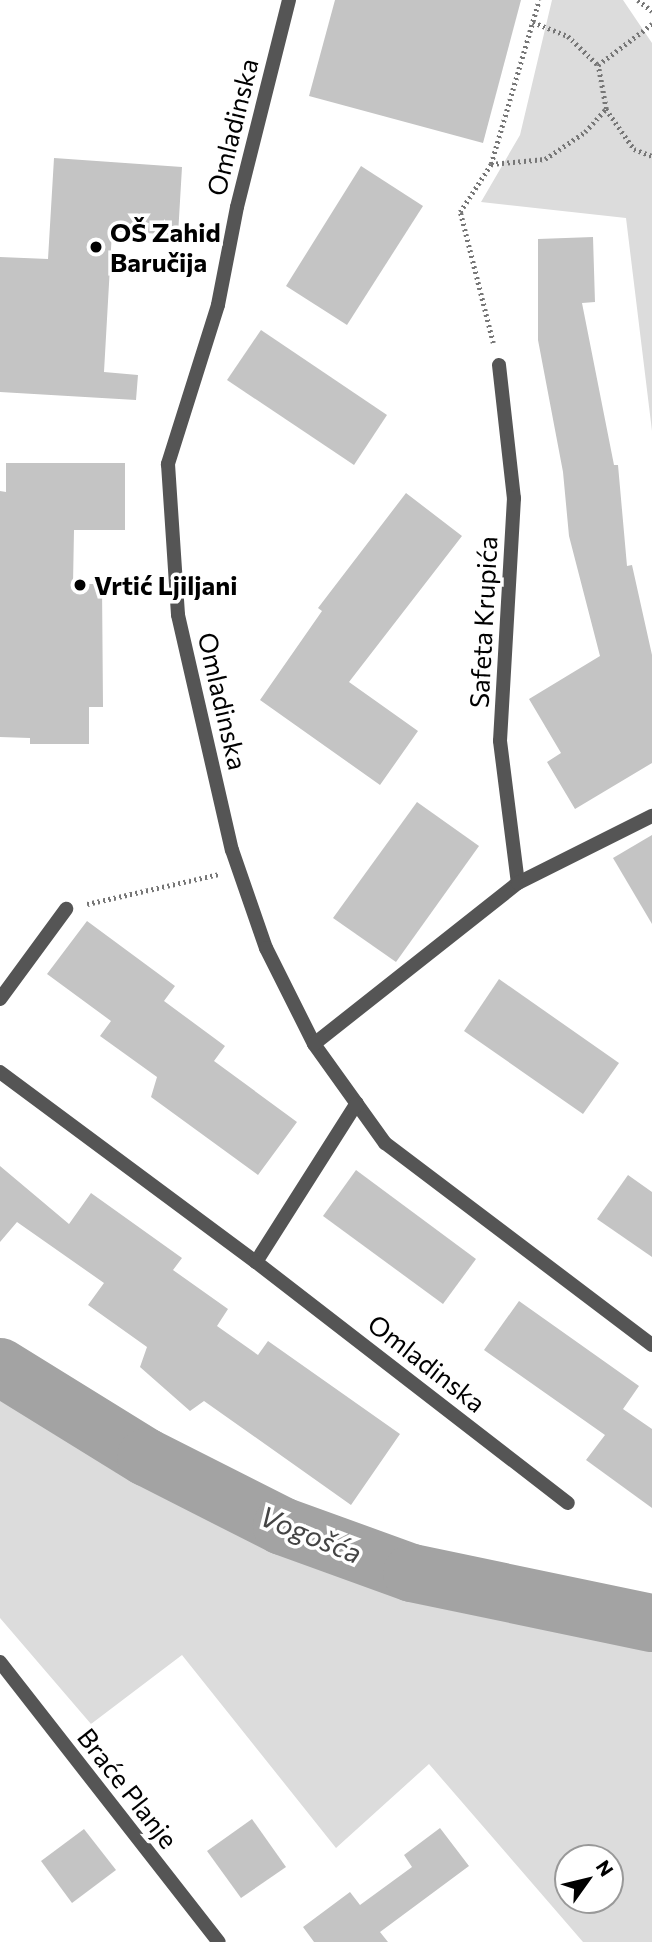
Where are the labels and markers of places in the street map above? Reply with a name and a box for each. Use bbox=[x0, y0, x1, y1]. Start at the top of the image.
place label: OŠ Zahid Baručija bbox=[110, 216, 221, 278]
marker: OŠ Zahid Baručija bbox=[88, 239, 104, 255]
place label: Vrtić Ljiljani bbox=[94, 569, 238, 601]
marker: Vrtić Ljiljani bbox=[72, 577, 88, 593]

